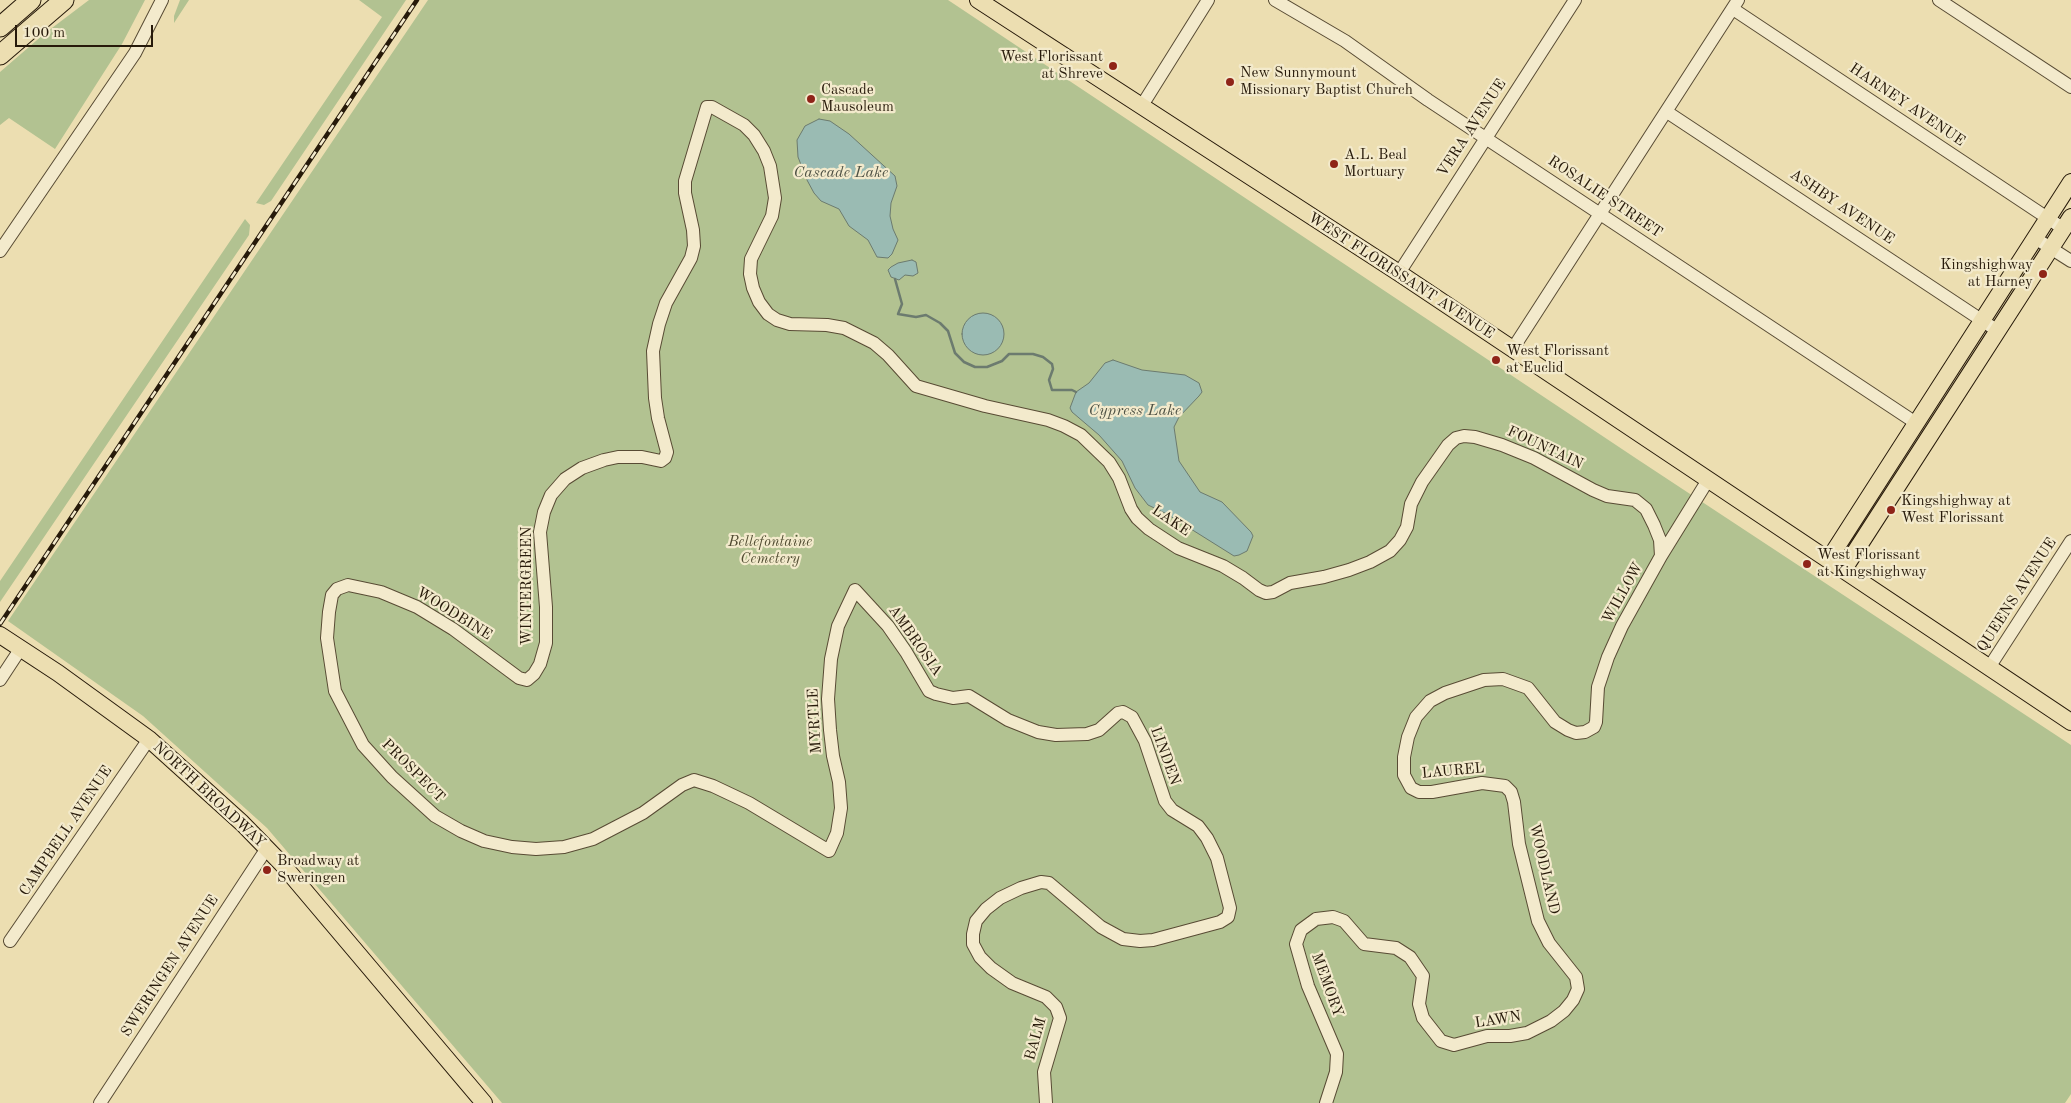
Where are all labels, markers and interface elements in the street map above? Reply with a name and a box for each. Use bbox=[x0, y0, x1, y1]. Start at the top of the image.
scale bar bbox=[18, 15, 155, 47]
text: 100 m bbox=[23, 26, 65, 41]
place label: West Florissant at Shreve bbox=[1000, 48, 1103, 83]
marker: West Florissant at Shreve bbox=[1107, 60, 1119, 72]
street label: HARNEY AVENUE bbox=[1846, 60, 1968, 150]
place label: New Sunnymount Missionary Baptist Church bbox=[1240, 64, 1413, 99]
marker: New Sunnymount Missionary Baptist Church bbox=[1224, 76, 1236, 88]
street label: VERA AVENUE bbox=[1434, 76, 1510, 180]
place label: Cascade Mausoleum bbox=[821, 81, 894, 116]
marker: Cascade Mausoleum bbox=[805, 93, 817, 105]
place label: A.L. Beal Mortuary bbox=[1344, 146, 1407, 181]
street label: ROSALIE STREET bbox=[1544, 152, 1666, 242]
marker: A.L. Beal Mortuary bbox=[1328, 158, 1340, 170]
water label: Cascade Lake bbox=[794, 163, 888, 183]
street label: ASHBY AVENUE bbox=[1786, 165, 1898, 249]
street label: WEST FLORISSANT AVENUE bbox=[1304, 209, 1498, 343]
place label: Kingshighway at Harney bbox=[1940, 256, 2033, 291]
marker: Kingshighway at Harney bbox=[2037, 268, 2049, 280]
place label: West Florissant at Euclid bbox=[1506, 342, 1609, 377]
marker: West Florissant at Euclid bbox=[1490, 354, 1502, 366]
water label: Cypress Lake bbox=[1089, 401, 1181, 421]
street label: FOUNTAIN bbox=[1504, 423, 1586, 473]
place label: Kingshighway at West Florissant bbox=[1901, 492, 2011, 527]
street label: LAKE bbox=[1148, 501, 1194, 541]
marker: Kingshighway at West Florissant bbox=[1885, 504, 1897, 516]
street label: WINTERGREEN bbox=[518, 526, 536, 646]
park label: Bellefontaine Cemetery bbox=[728, 533, 812, 568]
street label: QUEENS AVENUE bbox=[1973, 535, 2061, 655]
place label: West Florissant at Kingshighway bbox=[1817, 546, 1927, 581]
marker: West Florissant at Kingshighway bbox=[1801, 558, 1813, 570]
street label: WILLOW bbox=[1599, 559, 1647, 627]
street label: WOODBINE bbox=[413, 584, 495, 644]
street label: AMBROSIA bbox=[884, 602, 946, 680]
street label: MYRTLE bbox=[804, 688, 826, 754]
street label: LINDEN bbox=[1146, 724, 1184, 788]
street label: PROSPECT bbox=[378, 736, 448, 806]
street label: NORTH BROADWAY bbox=[149, 738, 269, 852]
street label: LAUREL bbox=[1421, 759, 1485, 783]
street label: CAMPBELL AVENUE bbox=[16, 763, 116, 899]
street label: WOODLAND bbox=[1525, 822, 1563, 916]
place label: Broadway at Sweringen bbox=[277, 852, 359, 887]
marker: Broadway at Sweringen bbox=[261, 864, 273, 876]
street label: SWERINGEN AVENUE bbox=[117, 892, 223, 1040]
street label: MEMORY bbox=[1307, 950, 1347, 1020]
street label: LAWN bbox=[1474, 1007, 1522, 1033]
street label: BALM bbox=[1021, 1015, 1051, 1063]

